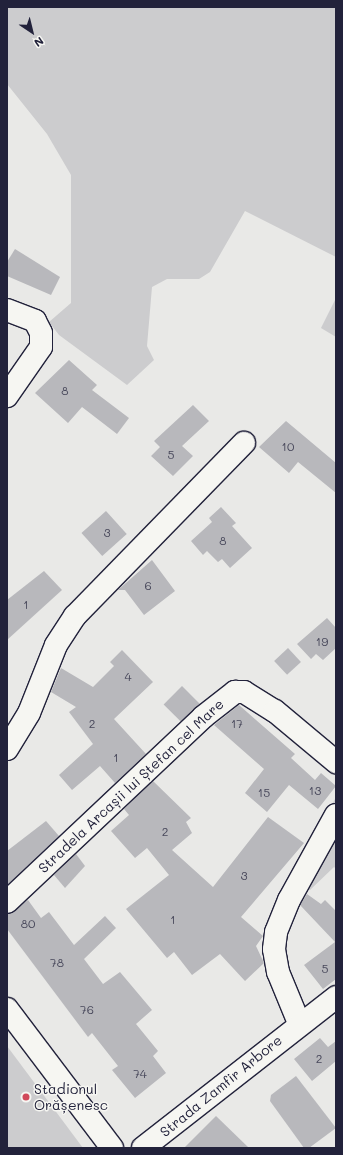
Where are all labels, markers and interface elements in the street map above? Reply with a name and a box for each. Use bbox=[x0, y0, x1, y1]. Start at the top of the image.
north arrow bbox=[12, 12, 52, 52]
text: N bbox=[31, 34, 47, 51]
house number: 8 bbox=[61, 384, 69, 398]
house number: 10 bbox=[282, 440, 294, 454]
house number: 5 bbox=[168, 448, 174, 462]
house number: 3 bbox=[103, 526, 111, 540]
house number: 8 bbox=[219, 534, 227, 548]
house number: 6 bbox=[144, 579, 152, 593]
house number: 1 bbox=[23, 598, 29, 612]
house number: 19 bbox=[316, 635, 328, 649]
house number: 4 bbox=[124, 670, 132, 684]
street label: Stradela Arcașii lui Ștefan cel Mare bbox=[35, 696, 227, 876]
house number: 2 bbox=[89, 717, 95, 731]
house number: 17 bbox=[231, 717, 243, 731]
house number: 1 bbox=[113, 751, 119, 765]
house number: 13 bbox=[309, 784, 321, 798]
house number: 15 bbox=[258, 786, 270, 800]
house number: 2 bbox=[162, 825, 168, 839]
house number: 3 bbox=[240, 869, 248, 883]
house number: 1 bbox=[170, 913, 176, 927]
house number: 80 bbox=[21, 917, 35, 931]
house number: 78 bbox=[50, 956, 64, 970]
house number: 5 bbox=[322, 962, 328, 976]
house number: 76 bbox=[80, 1003, 94, 1017]
street label: Strada Zamfir Arbore bbox=[157, 1032, 285, 1140]
house number: 2 bbox=[316, 1052, 322, 1066]
house number: 74 bbox=[133, 1067, 147, 1081]
place label: Stadionul Orășenesc bbox=[34, 1081, 108, 1114]
marker: Stadionul Orășenesc bbox=[21, 1092, 31, 1102]

